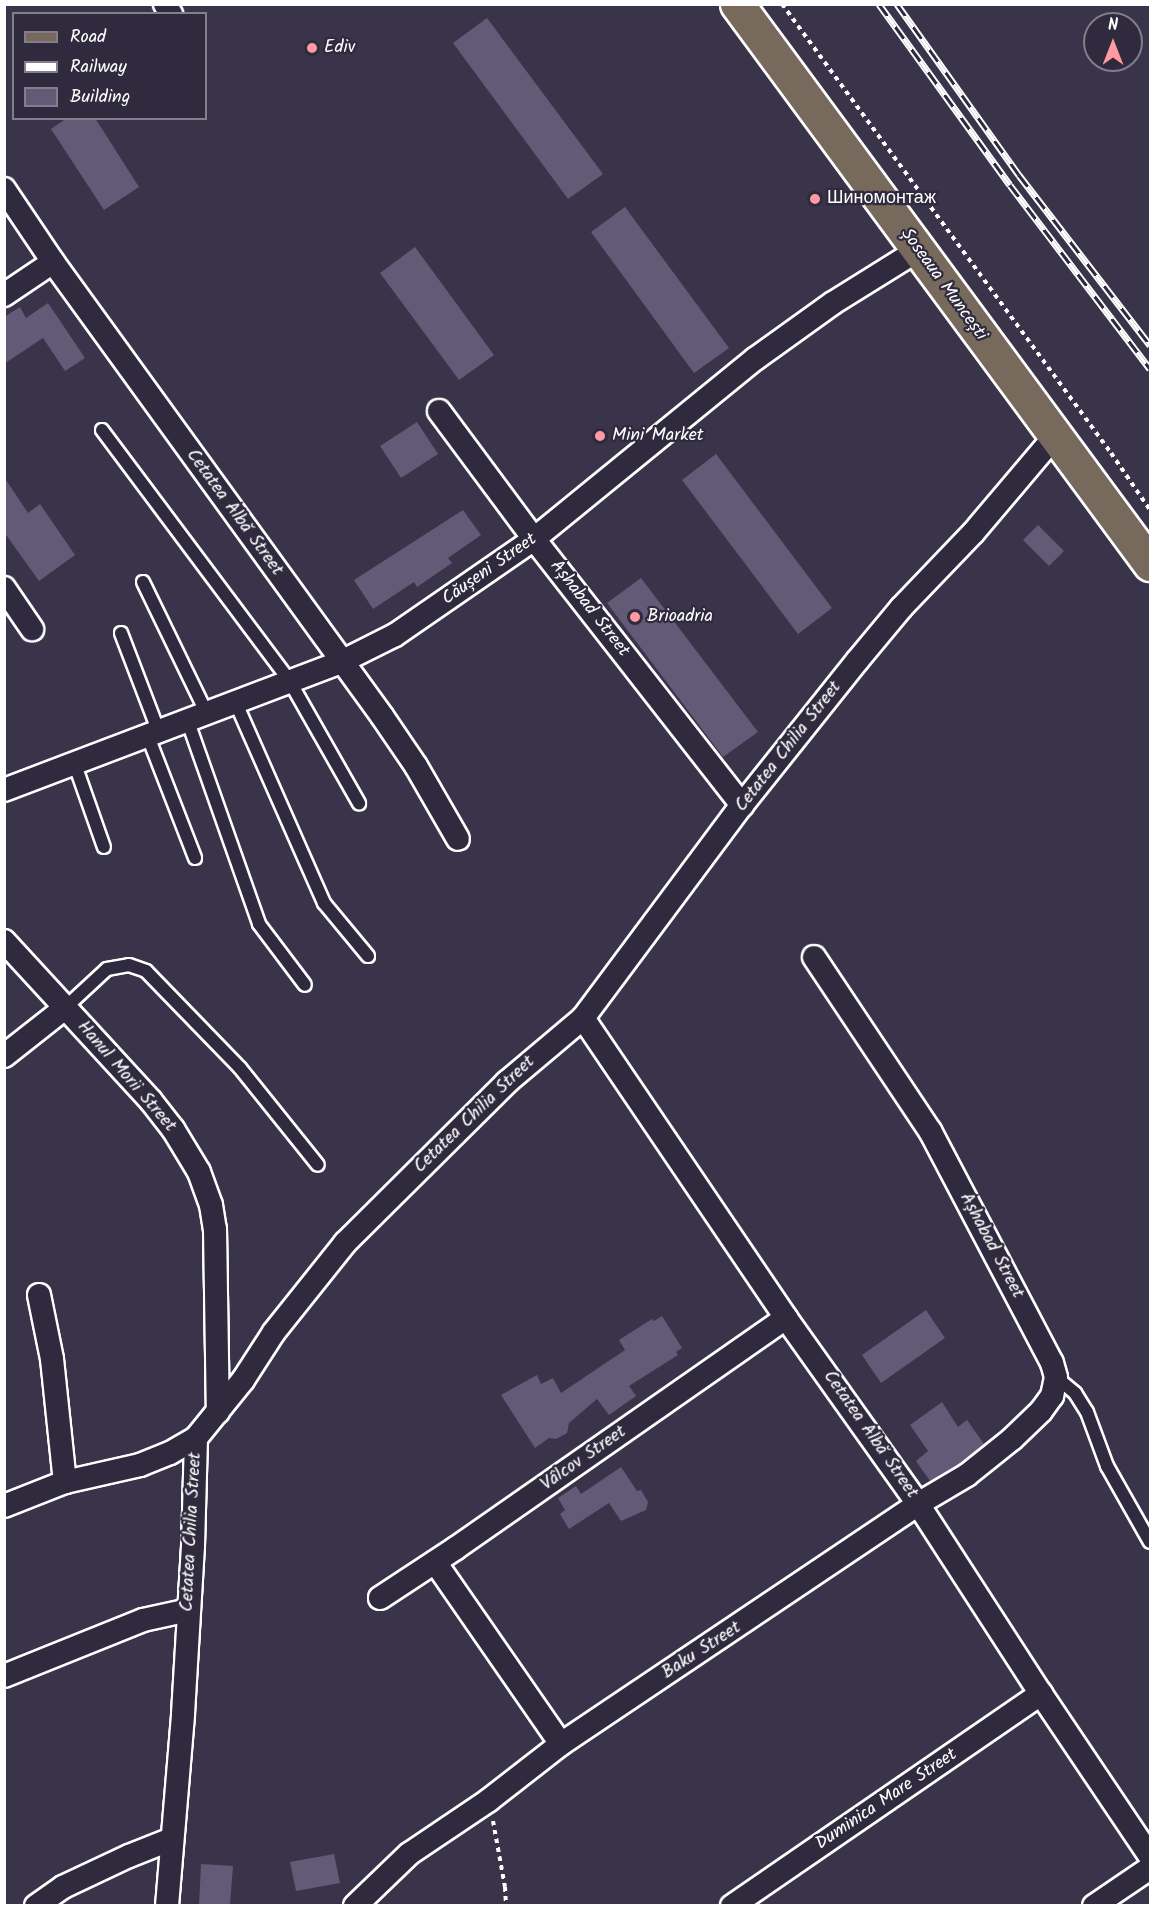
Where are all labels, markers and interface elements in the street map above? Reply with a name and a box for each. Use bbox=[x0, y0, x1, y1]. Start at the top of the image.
legend bbox=[12, 12, 207, 120]
north arrow bbox=[1083, 12, 1143, 72]
text: N bbox=[1108, 13, 1118, 38]
text: Road bbox=[70, 23, 106, 52]
place label: Ediv bbox=[324, 37, 355, 59]
marker: Ediv bbox=[305, 41, 319, 55]
text: Railway bbox=[70, 53, 127, 82]
text: Building bbox=[70, 83, 130, 112]
place label: Шиномонтаж bbox=[827, 188, 936, 210]
marker: Шиномонтаж bbox=[808, 192, 822, 206]
street label: Șoseaua Muncești bbox=[895, 225, 991, 345]
place label: Mini Market bbox=[612, 425, 704, 447]
marker: Mini Market bbox=[593, 429, 607, 443]
street label: Cetatea Albă Street bbox=[181, 445, 287, 581]
street label: Căușeni Street bbox=[439, 529, 541, 611]
street label: Așhabad Street bbox=[545, 556, 633, 662]
place label: Brioadria bbox=[647, 606, 713, 628]
marker: Brioadria bbox=[628, 610, 642, 624]
street label: Cetatea Chilia Street bbox=[731, 677, 847, 817]
street label: Hanul Morii Street bbox=[72, 1017, 180, 1137]
street label: Cetatea Chilia Street bbox=[410, 1052, 540, 1178]
street label: Așhabad Street bbox=[954, 1190, 1028, 1302]
street label: Cetatea Albă Street bbox=[818, 1367, 922, 1503]
street label: Vâlcov Street bbox=[537, 1422, 631, 1496]
street label: Cetatea Chilia Street bbox=[177, 1452, 207, 1612]
street label: Baku Street bbox=[658, 1617, 746, 1685]
street label: Duminica Mare Street bbox=[812, 1745, 962, 1855]

